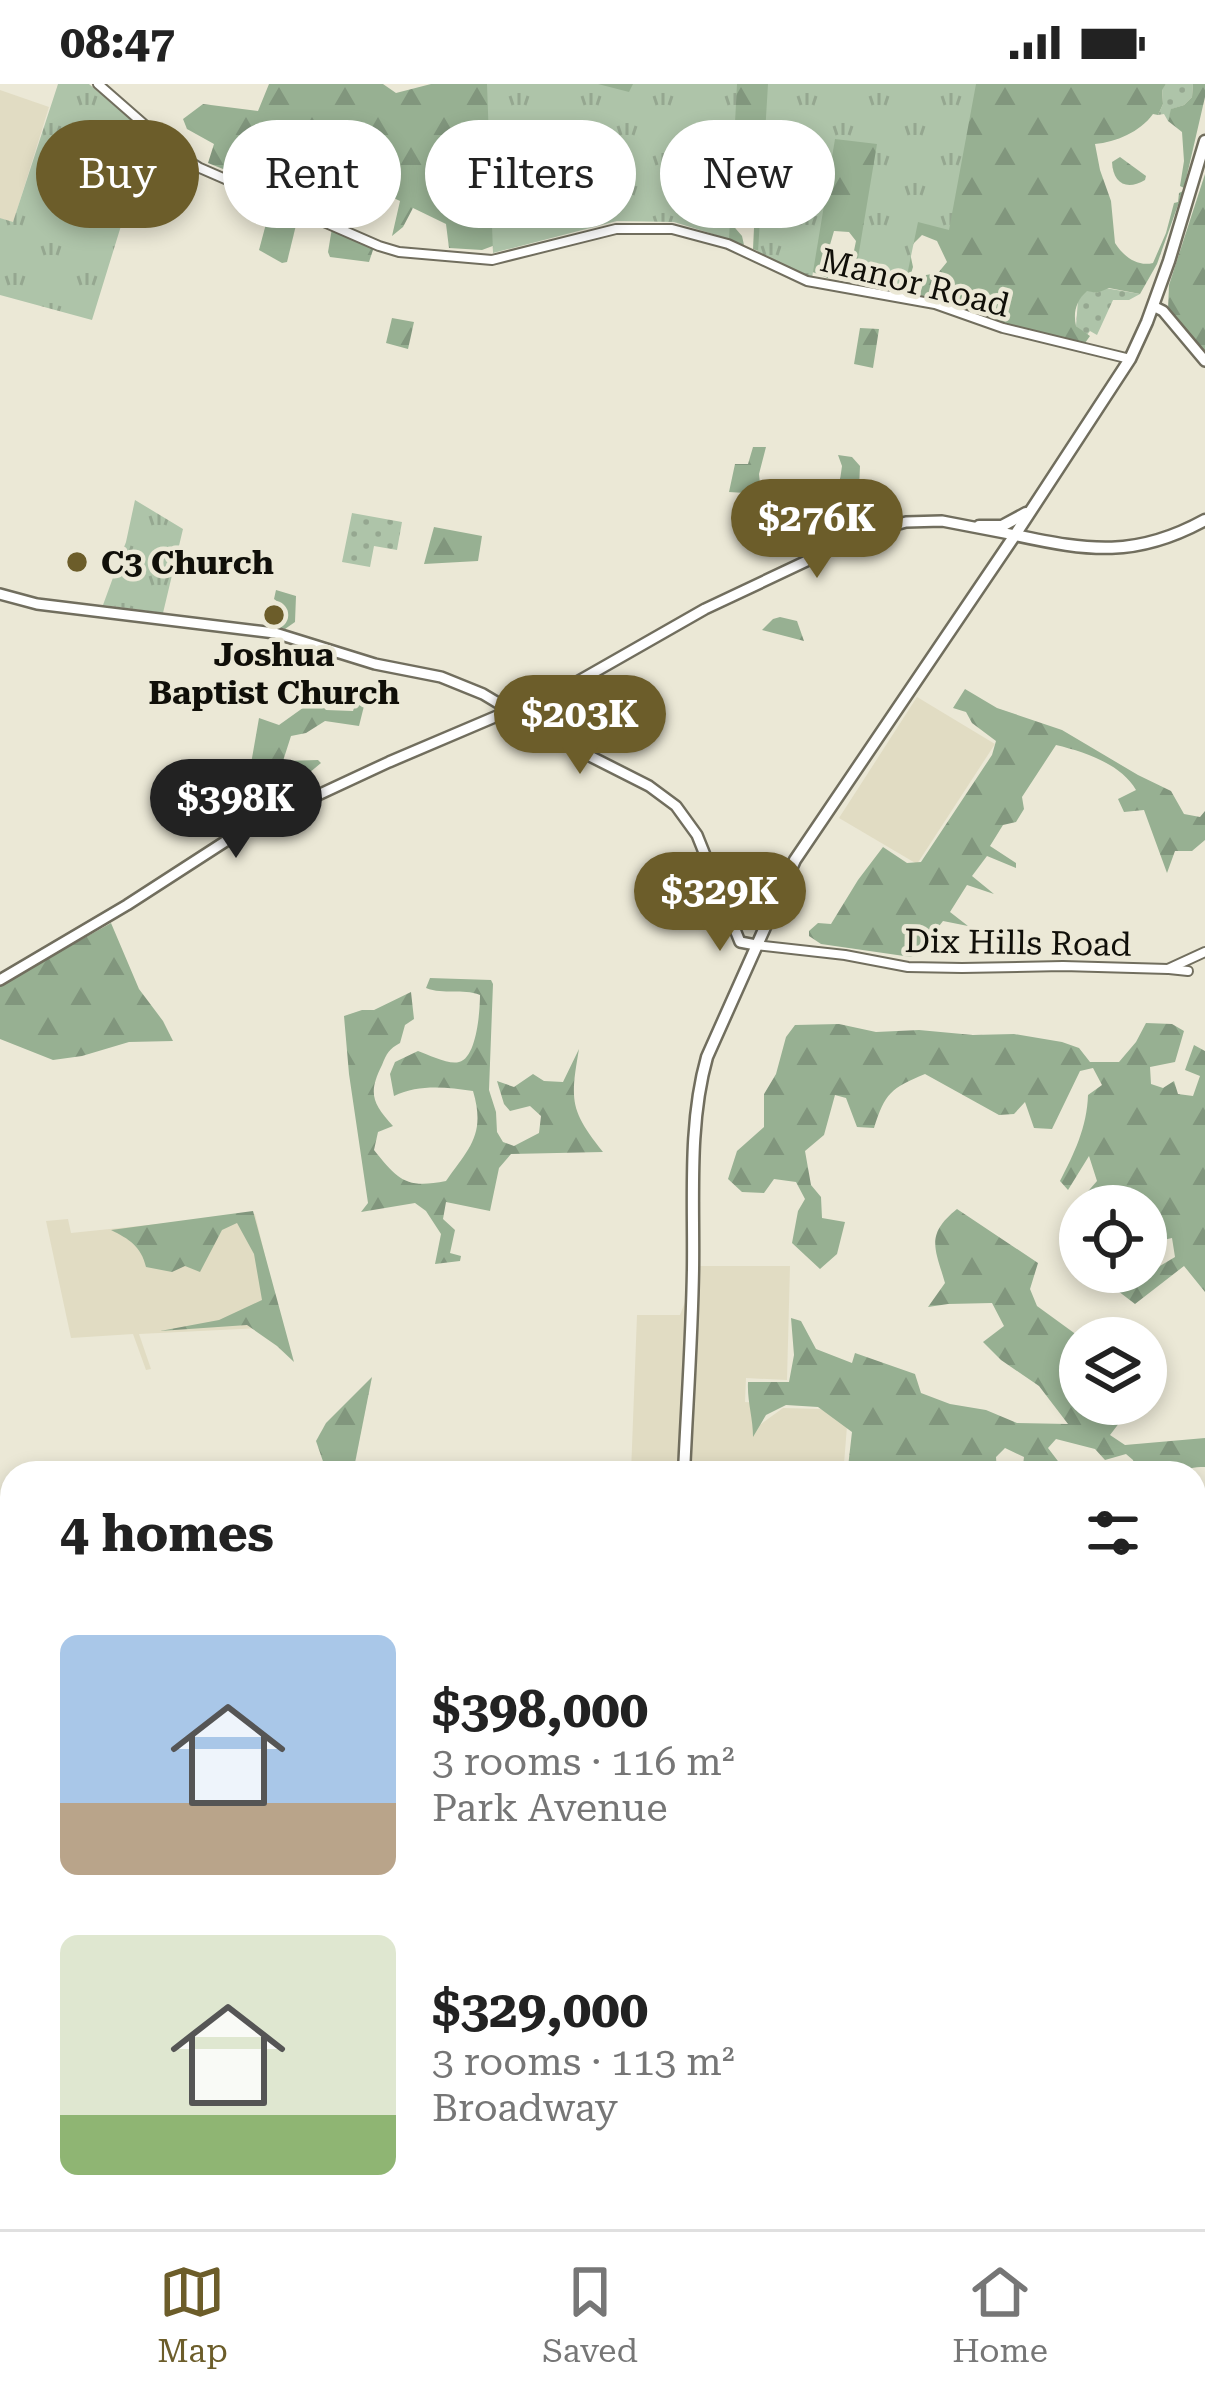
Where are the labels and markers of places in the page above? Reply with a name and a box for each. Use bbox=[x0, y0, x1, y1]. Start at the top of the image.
pin: $276K bbox=[733, 479, 901, 581]
place label: C3 Church bbox=[101, 543, 274, 582]
marker: C3 Church bbox=[64, 549, 90, 575]
marker: Joshua Baptist Church bbox=[261, 602, 287, 628]
place label: Joshua Baptist Church bbox=[148, 635, 400, 712]
pin: $203K bbox=[496, 675, 664, 777]
pin: $398K bbox=[152, 759, 320, 861]
pin: $329K bbox=[636, 852, 804, 954]

